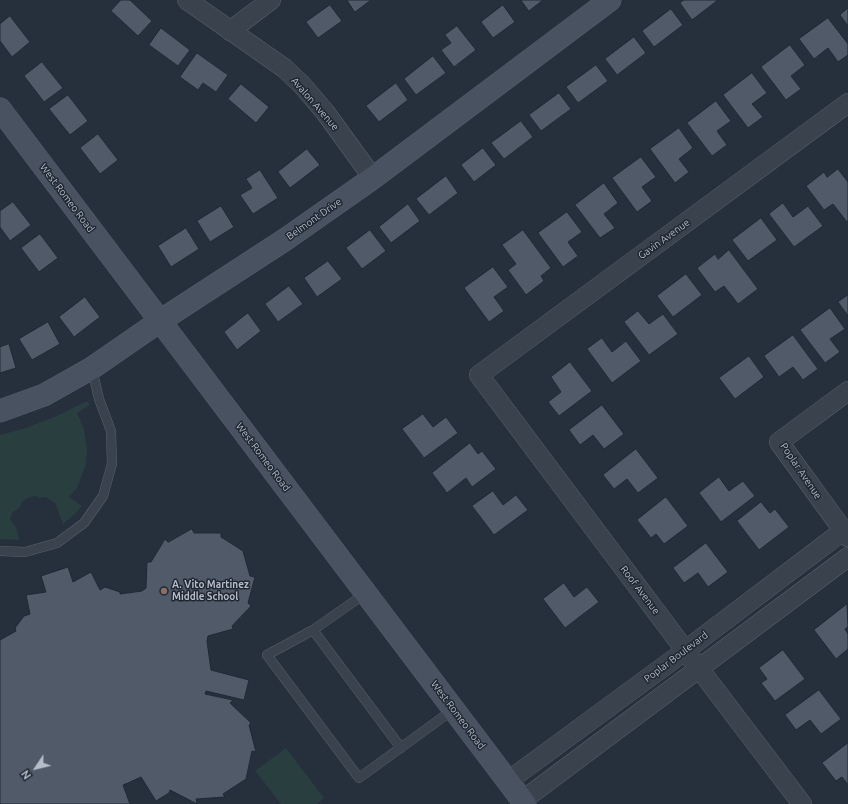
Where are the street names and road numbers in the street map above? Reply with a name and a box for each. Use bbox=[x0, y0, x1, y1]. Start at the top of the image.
street label: Avalon Avenue bbox=[289, 75, 341, 133]
street label: West Romeo Road bbox=[37, 161, 97, 235]
street label: Belmont Drive bbox=[284, 196, 344, 242]
street label: Gavin Avenue bbox=[636, 216, 692, 262]
street label: West Romeo Road bbox=[233, 420, 293, 494]
street label: Poplar Avenue bbox=[778, 441, 824, 501]
street label: Roof Avenue bbox=[618, 563, 662, 617]
street label: Poplar Boulevard bbox=[642, 629, 710, 685]
street label: West Romeo Road bbox=[428, 678, 488, 752]

